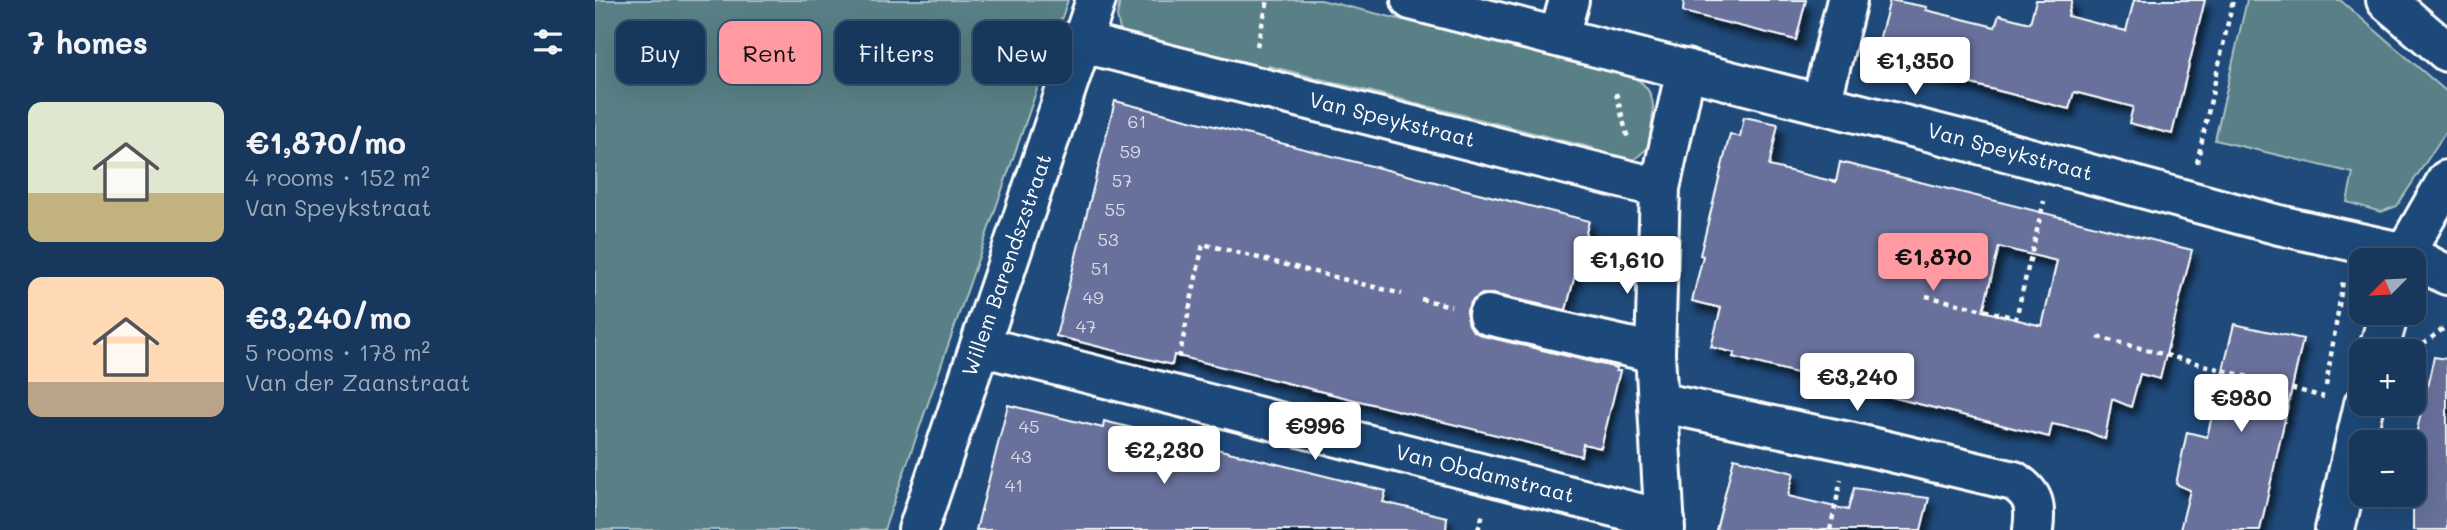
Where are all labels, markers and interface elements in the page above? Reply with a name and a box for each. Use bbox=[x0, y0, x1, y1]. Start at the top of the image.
chip: Buy bbox=[616, 21, 705, 84]
chip: Rent bbox=[719, 21, 821, 84]
chip: Filters bbox=[835, 21, 959, 84]
chip: New bbox=[973, 21, 1072, 84]
text: 7 homes bbox=[28, 22, 148, 62]
icon: filters bbox=[529, 23, 567, 61]
pin: €1,350 bbox=[1858, 38, 1972, 97]
text: €1,350 bbox=[1876, 45, 1954, 75]
street label: Van Speykstraat bbox=[1307, 85, 1478, 152]
house number: 61 bbox=[1128, 109, 1146, 133]
street label: Van Speykstraat bbox=[1925, 115, 2096, 186]
text: €1,870/mo bbox=[245, 122, 406, 162]
icon: home bbox=[84, 130, 168, 214]
house number: 59 bbox=[1119, 139, 1141, 163]
street label: Willem Barendszstraat bbox=[955, 150, 1056, 379]
text: 4 rooms · 152 m² bbox=[245, 162, 430, 192]
house number: 57 bbox=[1112, 168, 1132, 192]
text: Van Speykstraat bbox=[245, 192, 431, 222]
house number: 55 bbox=[1105, 197, 1126, 221]
house number: 53 bbox=[1097, 227, 1119, 251]
pin: €1,870 bbox=[1876, 233, 1990, 293]
pin: €1,610 bbox=[1570, 236, 1684, 296]
text: €1,870 bbox=[1894, 241, 1972, 271]
text: €1,610 bbox=[1590, 244, 1664, 274]
north arrow bbox=[2349, 248, 2425, 326]
map controls bbox=[2349, 248, 2426, 507]
house number: 51 bbox=[1091, 256, 1109, 280]
house number: 49 bbox=[1082, 285, 1104, 309]
text: €3,240/mo bbox=[245, 297, 411, 337]
icon: home bbox=[84, 305, 168, 389]
house number: 47 bbox=[1076, 314, 1096, 338]
text: 5 rooms · 178 m² bbox=[245, 337, 430, 367]
button: + bbox=[2349, 339, 2426, 416]
pin: €3,240 bbox=[1800, 354, 1914, 413]
text: €3,240 bbox=[1816, 361, 1898, 391]
text: Van der Zaanstraat bbox=[245, 367, 470, 397]
pin: €980 bbox=[2200, 374, 2282, 434]
text: €980 bbox=[2210, 382, 2272, 412]
pin: €996 bbox=[1274, 402, 1356, 462]
text: €996 bbox=[1285, 410, 1345, 440]
house number: 45 bbox=[1018, 414, 1040, 438]
pin: €2,230 bbox=[1107, 426, 1221, 486]
button: − bbox=[2349, 430, 2426, 507]
text: €2,230 bbox=[1124, 434, 1204, 464]
street label: Van Obdamstraat bbox=[1393, 437, 1578, 508]
house number: 43 bbox=[1010, 444, 1032, 468]
house number: 41 bbox=[1005, 473, 1023, 497]

